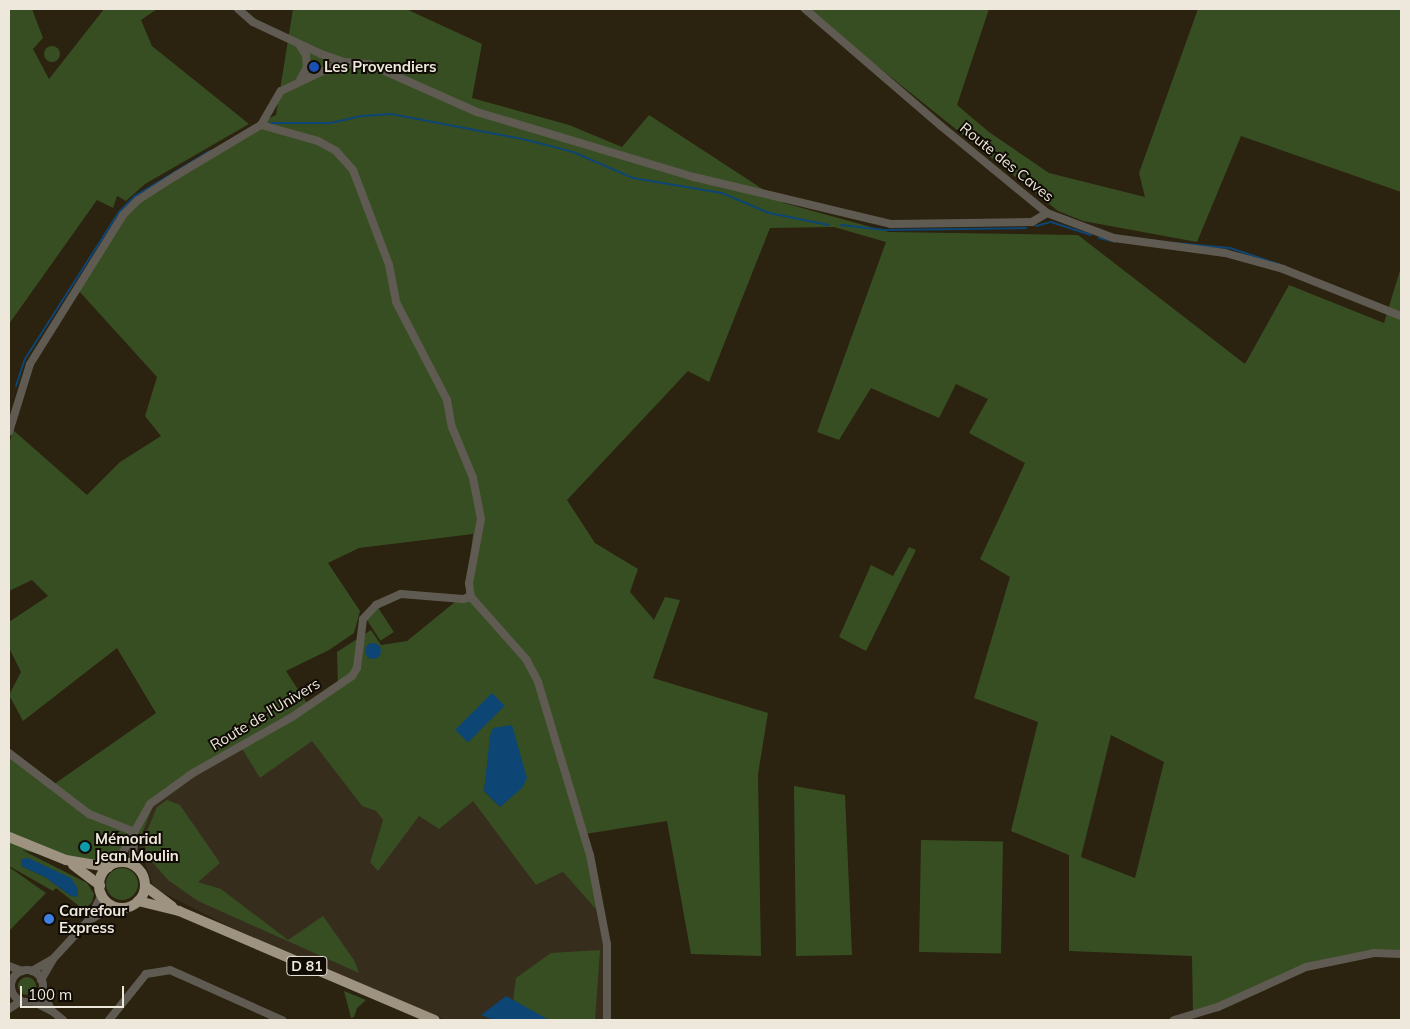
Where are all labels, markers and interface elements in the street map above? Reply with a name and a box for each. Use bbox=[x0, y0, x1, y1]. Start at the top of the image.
place label: Les Provendiers bbox=[324, 58, 437, 76]
marker: Les Provendiers bbox=[308, 61, 320, 73]
street label: Route des Caves bbox=[956, 119, 1058, 205]
street label: Route de l'Univers bbox=[207, 674, 323, 754]
place label: Mémorial Jean Moulin bbox=[95, 829, 179, 864]
marker: Mémorial Jean Moulin bbox=[79, 841, 91, 853]
place label: Carrefour Express bbox=[59, 901, 127, 936]
marker: Carrefour Express bbox=[43, 913, 55, 925]
road number: D 81 bbox=[286, 954, 328, 978]
scale bar bbox=[22, 976, 126, 1008]
text: 100 m bbox=[28, 985, 72, 1004]

